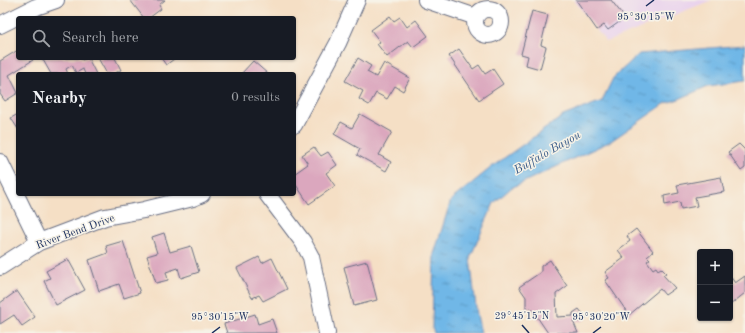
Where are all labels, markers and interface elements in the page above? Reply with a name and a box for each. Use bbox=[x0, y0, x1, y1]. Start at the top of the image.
text: 95°30'15"W bbox=[617, 12, 675, 22]
search box bbox=[16, 16, 296, 60]
icon: search bbox=[30, 27, 52, 49]
text: Search here bbox=[62, 31, 139, 46]
text: Nearby bbox=[32, 90, 87, 107]
text: 0 results bbox=[231, 91, 280, 104]
water label: Buffalo Bayou bbox=[511, 129, 583, 177]
street label: River Bend Drive bbox=[35, 213, 116, 252]
map controls bbox=[697, 249, 733, 321]
button: + bbox=[697, 249, 733, 285]
button: − bbox=[697, 285, 733, 321]
text: 29°45'15"N bbox=[495, 311, 550, 321]
text: 95°30'15"W bbox=[191, 312, 249, 322]
text: 95°30'20"W bbox=[572, 312, 630, 322]

